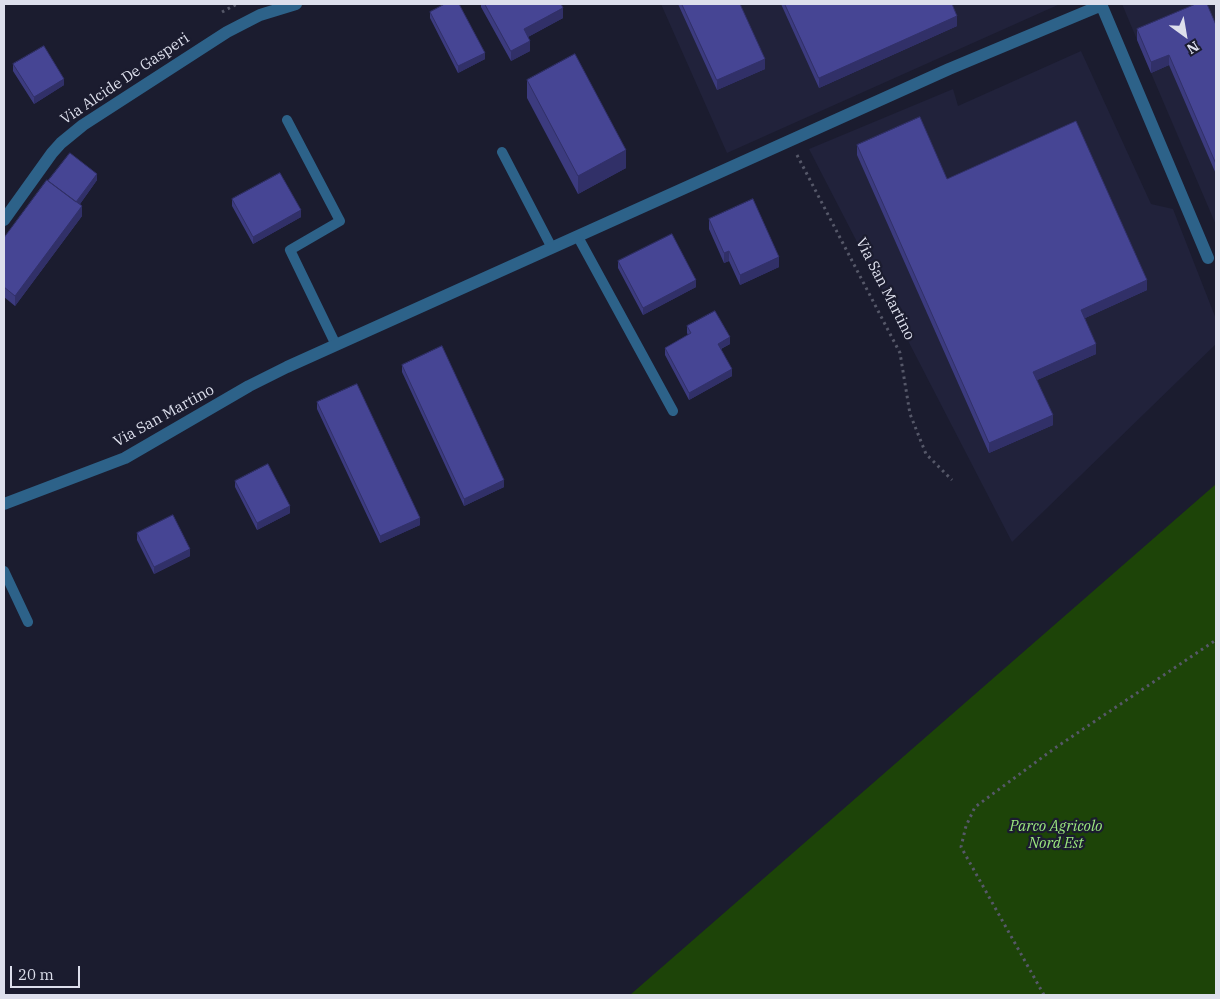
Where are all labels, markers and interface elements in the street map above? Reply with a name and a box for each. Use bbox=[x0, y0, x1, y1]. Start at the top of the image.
north arrow bbox=[1160, 10, 1210, 60]
street label: Via Alcide De Gasperi bbox=[57, 29, 193, 129]
text: N bbox=[1183, 37, 1202, 58]
street label: Via San Martino bbox=[851, 235, 919, 343]
street label: Via San Martino bbox=[111, 381, 217, 451]
park label: Parco Agricolo Nord Est bbox=[1009, 818, 1103, 853]
scale bar bbox=[12, 956, 82, 988]
text: 20 m bbox=[18, 965, 54, 984]

